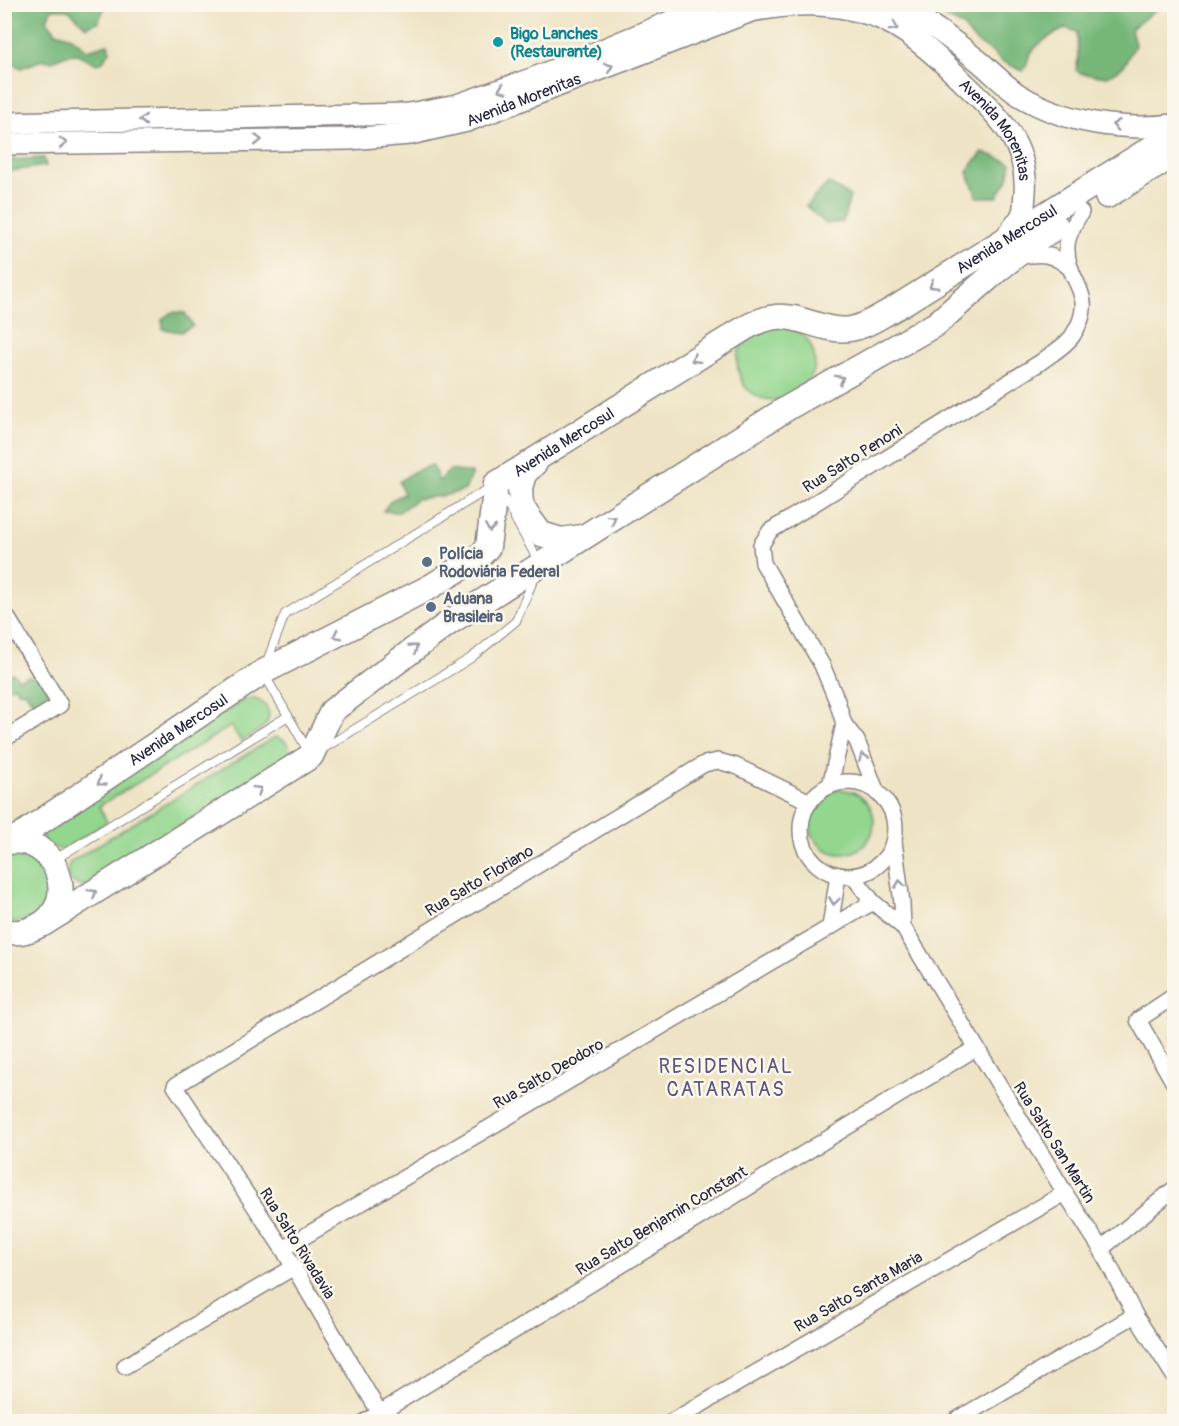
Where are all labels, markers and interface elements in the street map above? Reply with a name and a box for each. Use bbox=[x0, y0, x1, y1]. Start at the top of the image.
one-way arrow bbox=[888, 20, 898, 31]
place label: Bigo Lanches (Restaurante) bbox=[510, 24, 603, 62]
marker: Bigo Lanches (Restaurante) bbox=[491, 35, 505, 49]
one-way arrow bbox=[604, 61, 614, 74]
street label: Avenida Morenitas bbox=[464, 69, 584, 131]
street label: Avenida Morenitas bbox=[955, 75, 1034, 182]
one-way arrow bbox=[498, 81, 508, 94]
one-way arrow bbox=[139, 114, 148, 127]
one-way arrow bbox=[1112, 120, 1121, 132]
one-way arrow bbox=[253, 134, 262, 146]
one-way arrow bbox=[58, 137, 67, 149]
street label: Avenida Mercosul bbox=[953, 200, 1061, 279]
one-way arrow bbox=[929, 278, 939, 290]
one-way arrow bbox=[691, 352, 701, 364]
one-way arrow bbox=[834, 374, 844, 386]
street label: Avenida Mercosul bbox=[510, 403, 618, 482]
street label: Rua Salto Penoni bbox=[799, 420, 906, 497]
one-way arrow bbox=[606, 515, 617, 526]
one-way arrow bbox=[485, 523, 497, 532]
place label: Polícia Rodoviária Federal bbox=[439, 544, 560, 582]
marker: Polícia Rodoviária Federal bbox=[420, 555, 434, 569]
place label: Aduana Brasileira bbox=[443, 589, 503, 627]
marker: Aduana Brasileira bbox=[424, 600, 438, 614]
one-way arrow bbox=[332, 627, 343, 639]
one-way arrow bbox=[408, 645, 419, 656]
street label: Avenida Mercosul bbox=[125, 690, 232, 771]
one-way arrow bbox=[858, 752, 870, 763]
one-way arrow bbox=[96, 775, 107, 786]
one-way arrow bbox=[252, 785, 262, 797]
street label: Rua Salto Floriano bbox=[422, 840, 538, 921]
one-way arrow bbox=[894, 879, 906, 888]
one-way arrow bbox=[86, 889, 97, 900]
one-way arrow bbox=[829, 896, 841, 905]
street label: Rua Salto Deodoro bbox=[490, 1034, 608, 1114]
district label: RESIDENCIAL CATARATAS bbox=[659, 1054, 793, 1102]
street label: Rua Salto San Martin bbox=[1009, 1078, 1099, 1207]
street label: Rua Salto Benjamin Constant bbox=[572, 1161, 751, 1280]
street label: Rua Salto Rivadavia bbox=[255, 1184, 339, 1303]
street label: Rua Salto Santa Maria bbox=[791, 1247, 926, 1337]

